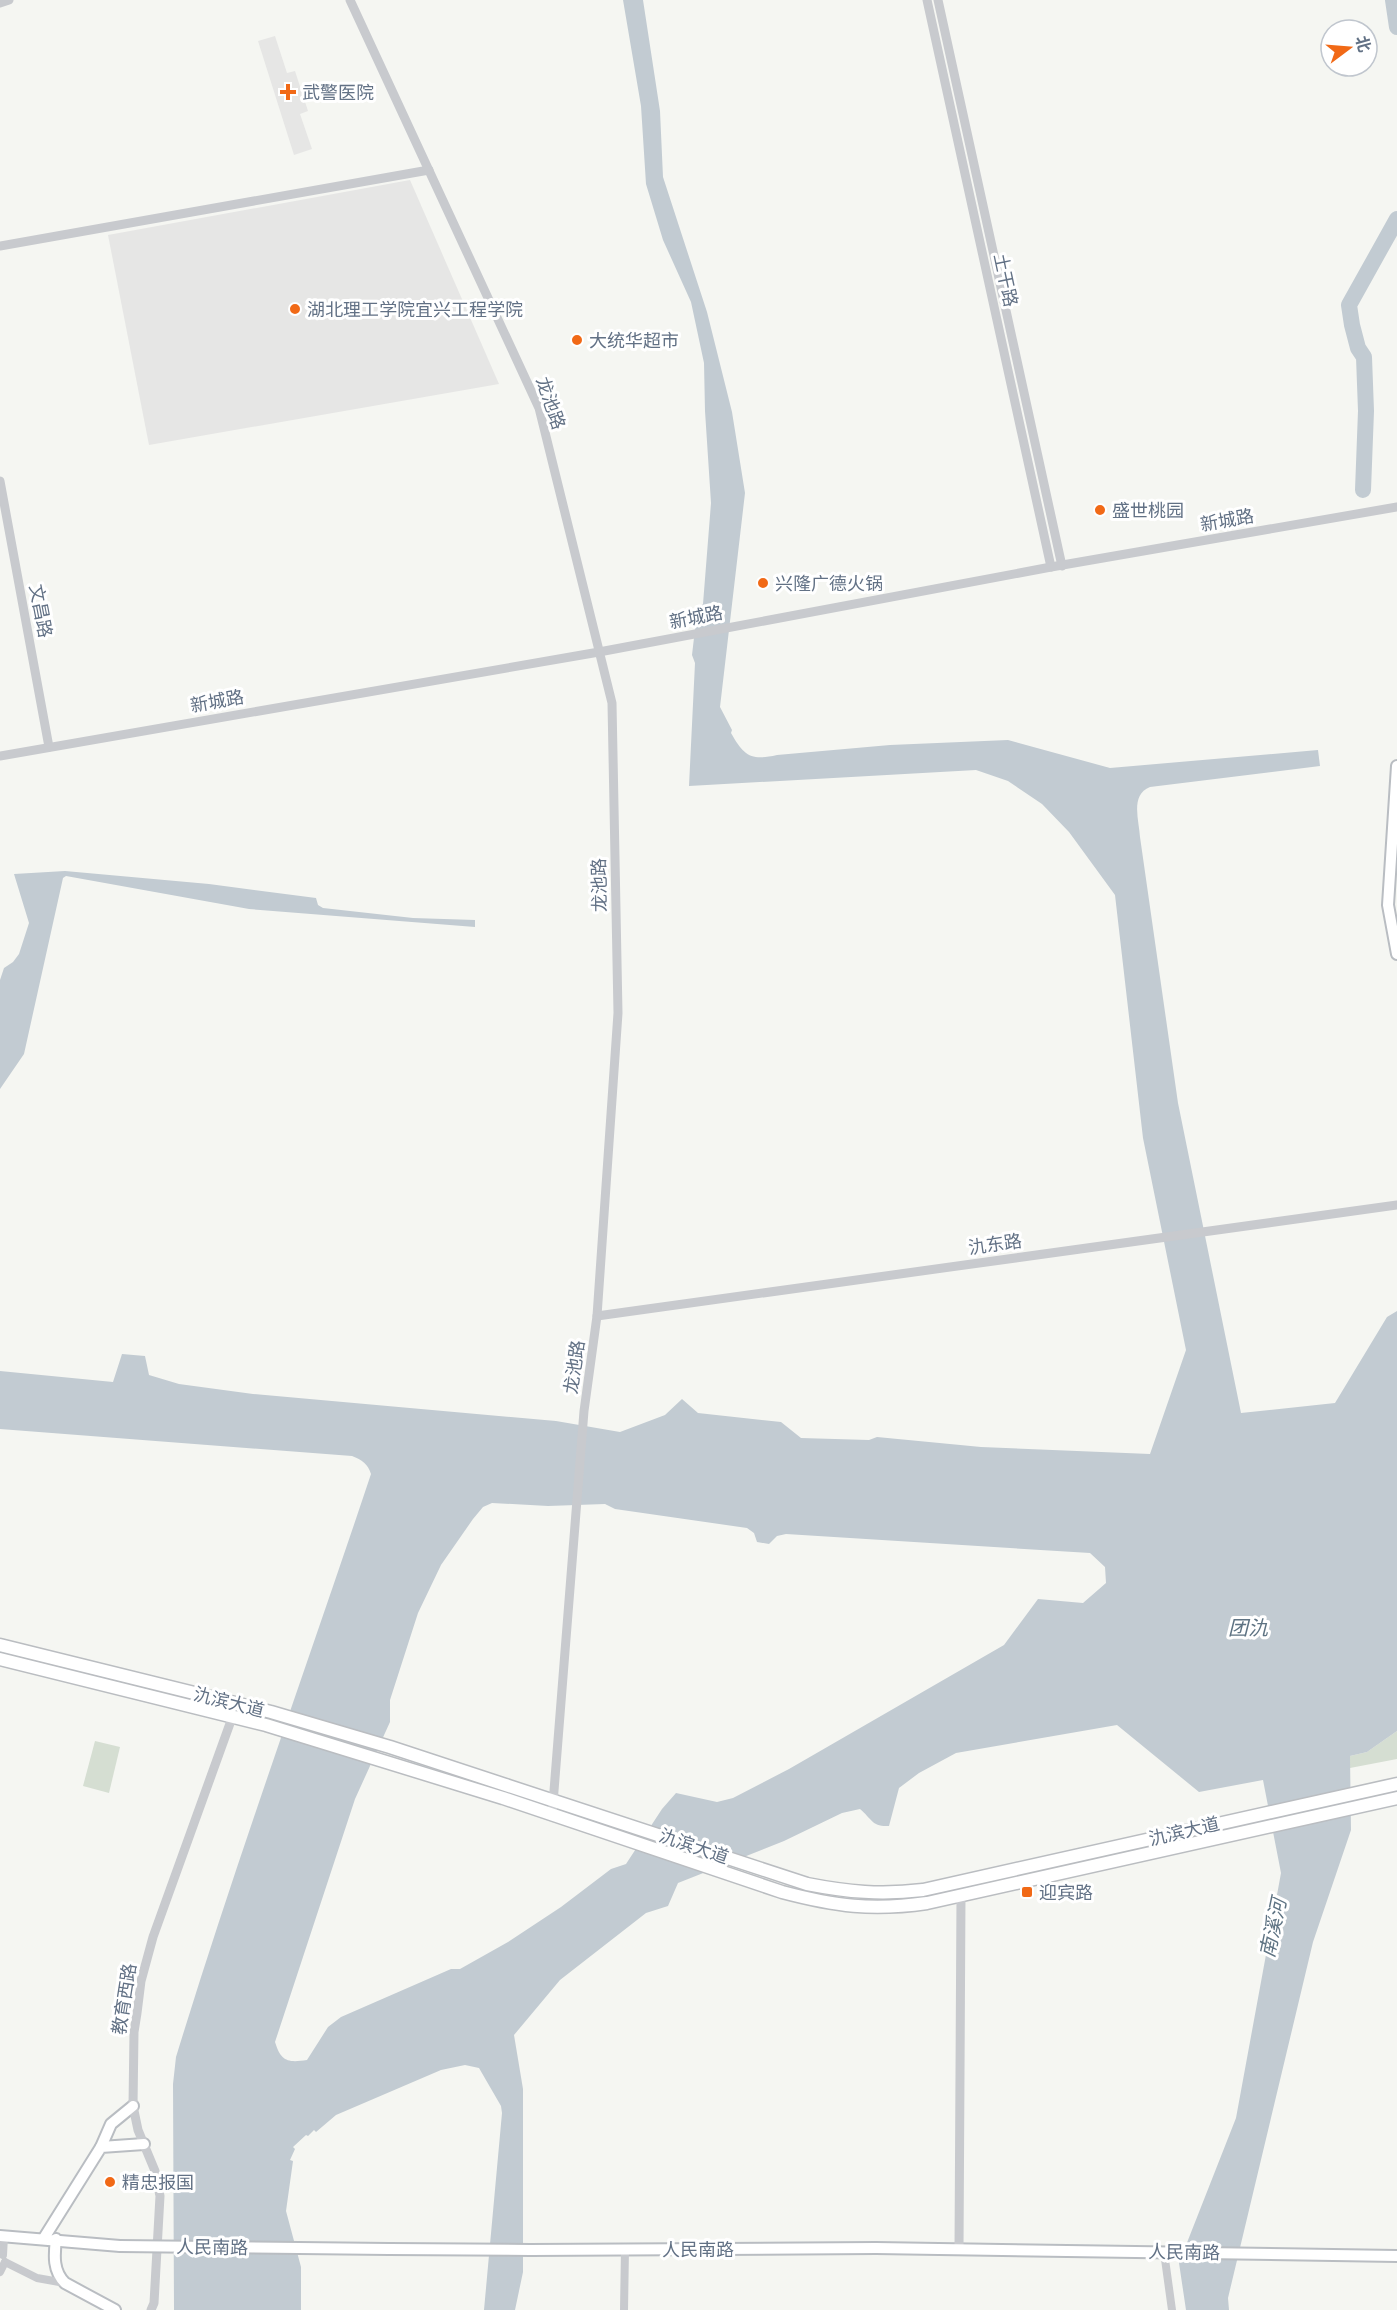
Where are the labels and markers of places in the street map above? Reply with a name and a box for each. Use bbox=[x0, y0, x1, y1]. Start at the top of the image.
place label: 武警医院 bbox=[302, 82, 374, 103]
marker: 武警医院 bbox=[279, 83, 297, 101]
place label: 湖北理工学院宜兴工程学院 bbox=[307, 299, 523, 320]
marker: 湖北理工学院宜兴工程学院 bbox=[288, 302, 302, 316]
place label: 大统华超市 bbox=[589, 330, 679, 351]
marker: 大统华超市 bbox=[570, 333, 584, 347]
place label: 盛世桃园 bbox=[1112, 500, 1184, 521]
marker: 盛世桃园 bbox=[1093, 503, 1107, 517]
place label: 兴隆广德火锅 bbox=[775, 573, 883, 594]
marker: 兴隆广德火锅 bbox=[756, 576, 770, 590]
place label: 迎宾路 bbox=[1039, 1882, 1093, 1903]
marker: 迎宾路 bbox=[1020, 1885, 1034, 1899]
place label: 精忠报国 bbox=[122, 2172, 194, 2193]
marker: 精忠报国 bbox=[103, 2175, 117, 2189]

